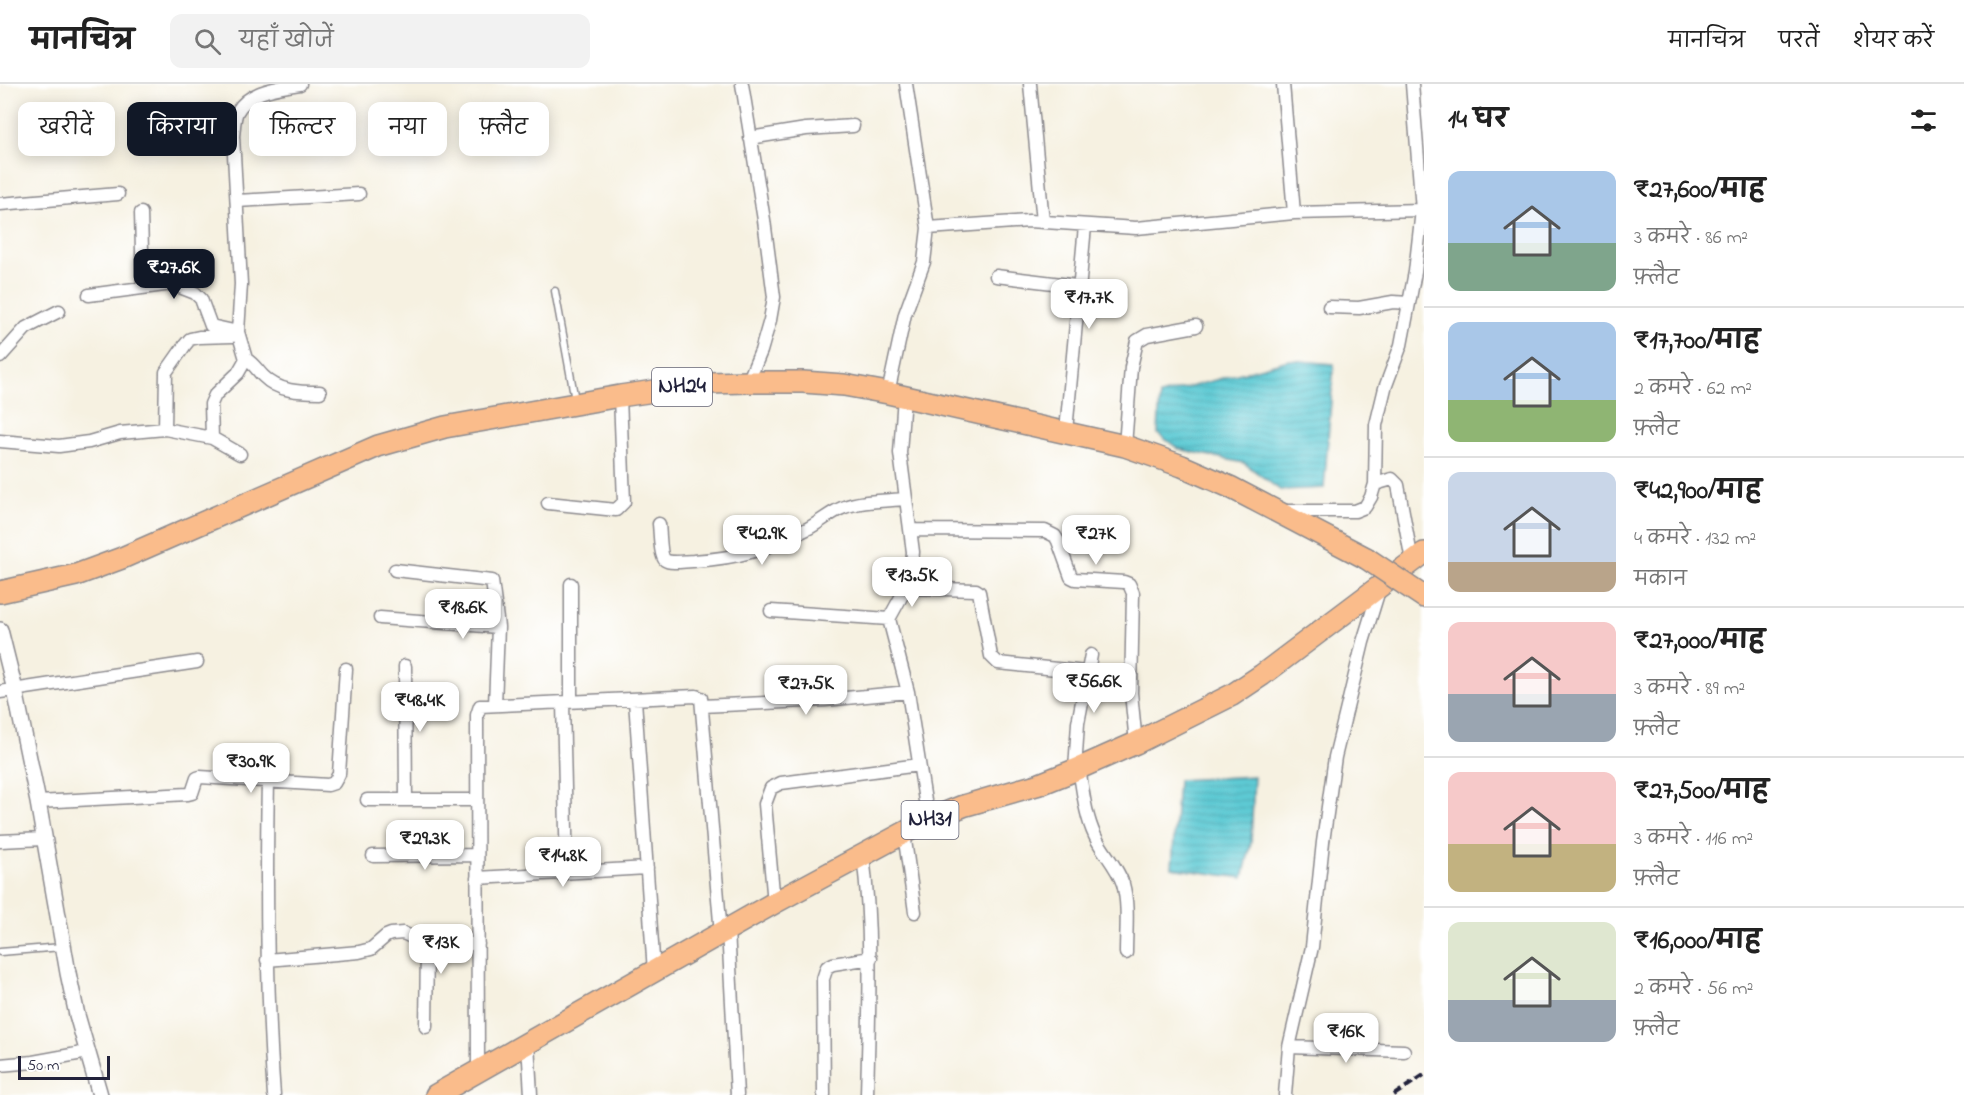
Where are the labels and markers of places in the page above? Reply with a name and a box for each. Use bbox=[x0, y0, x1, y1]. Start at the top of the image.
pin: ₹27.6K bbox=[125, 249, 223, 300]
pin: ₹17.7K bbox=[1040, 279, 1138, 330]
pin: ₹42.9K bbox=[713, 515, 811, 566]
pin: ₹27K bbox=[1060, 515, 1132, 566]
pin: ₹13.5K bbox=[863, 557, 961, 608]
pin: ₹18.6K bbox=[414, 589, 512, 640]
pin: ₹56.6K bbox=[1045, 663, 1143, 714]
pin: ₹27.5K bbox=[757, 665, 855, 716]
pin: ₹48.4K bbox=[371, 682, 469, 733]
pin: ₹30.9K bbox=[202, 743, 300, 794]
pin: ₹29.3K bbox=[376, 820, 474, 871]
pin: ₹14.8K bbox=[514, 837, 612, 888]
pin: ₹13K bbox=[405, 924, 477, 975]
pin: ₹16K bbox=[1310, 1013, 1382, 1064]

